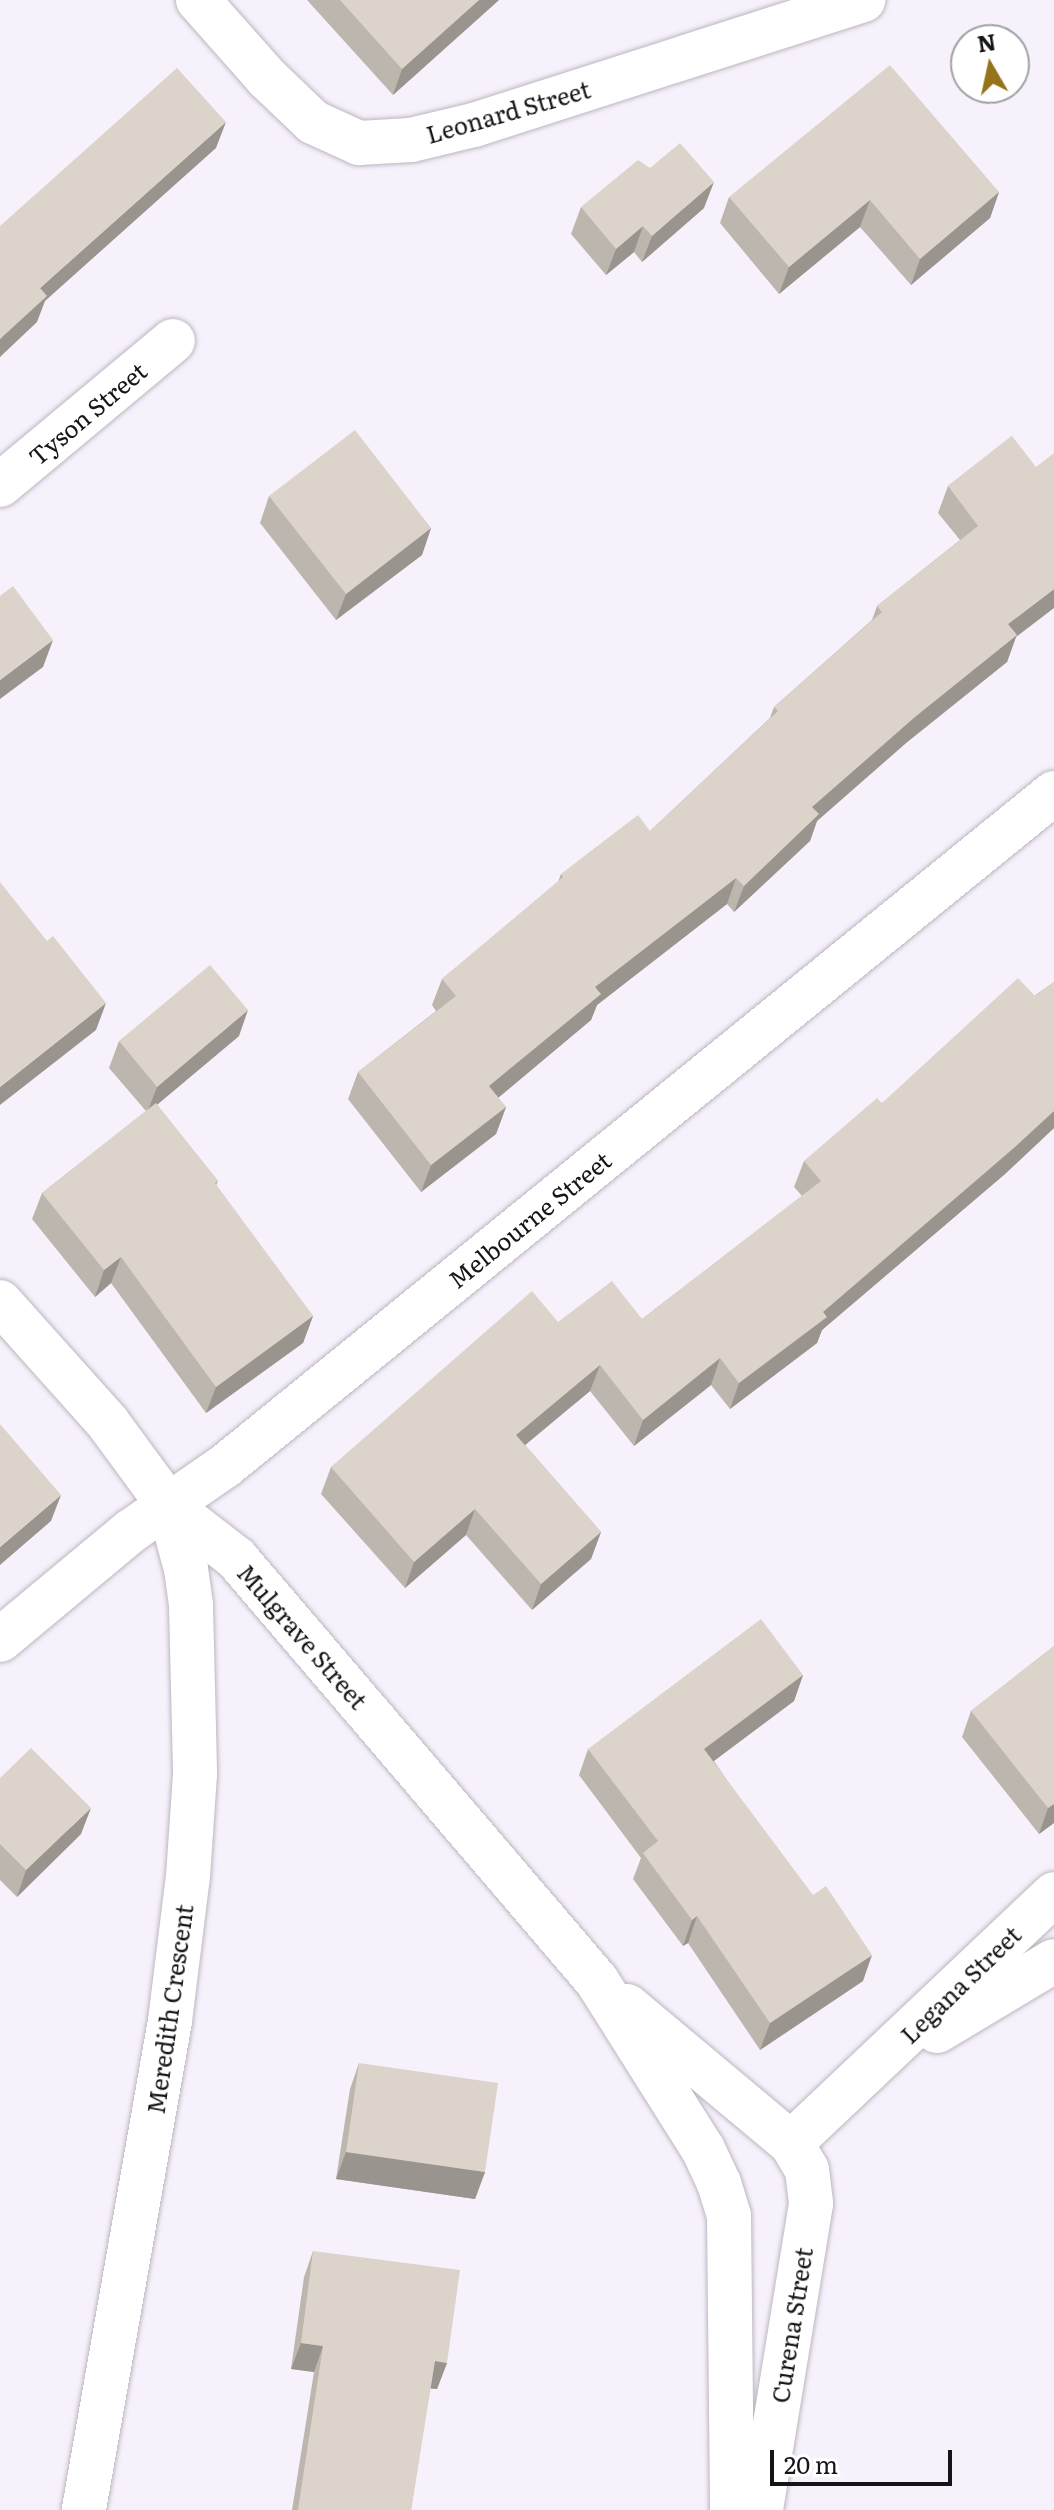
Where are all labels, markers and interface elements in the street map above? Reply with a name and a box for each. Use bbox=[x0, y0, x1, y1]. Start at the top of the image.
north arrow bbox=[950, 24, 1030, 104]
text: N bbox=[975, 24, 998, 60]
street label: Leonard Street bbox=[423, 74, 593, 148]
street label: Tyson Street bbox=[22, 355, 152, 471]
street label: Melbourne Street bbox=[442, 1145, 616, 1293]
street label: Mulgrave Street bbox=[232, 1558, 374, 1714]
street label: Meredith Crescent bbox=[140, 1902, 198, 2116]
street label: Legana Street bbox=[894, 1919, 1026, 2049]
street label: Curena Street bbox=[764, 2245, 818, 2405]
scale bar bbox=[774, 2434, 956, 2484]
text: 20 m bbox=[784, 2446, 838, 2481]

